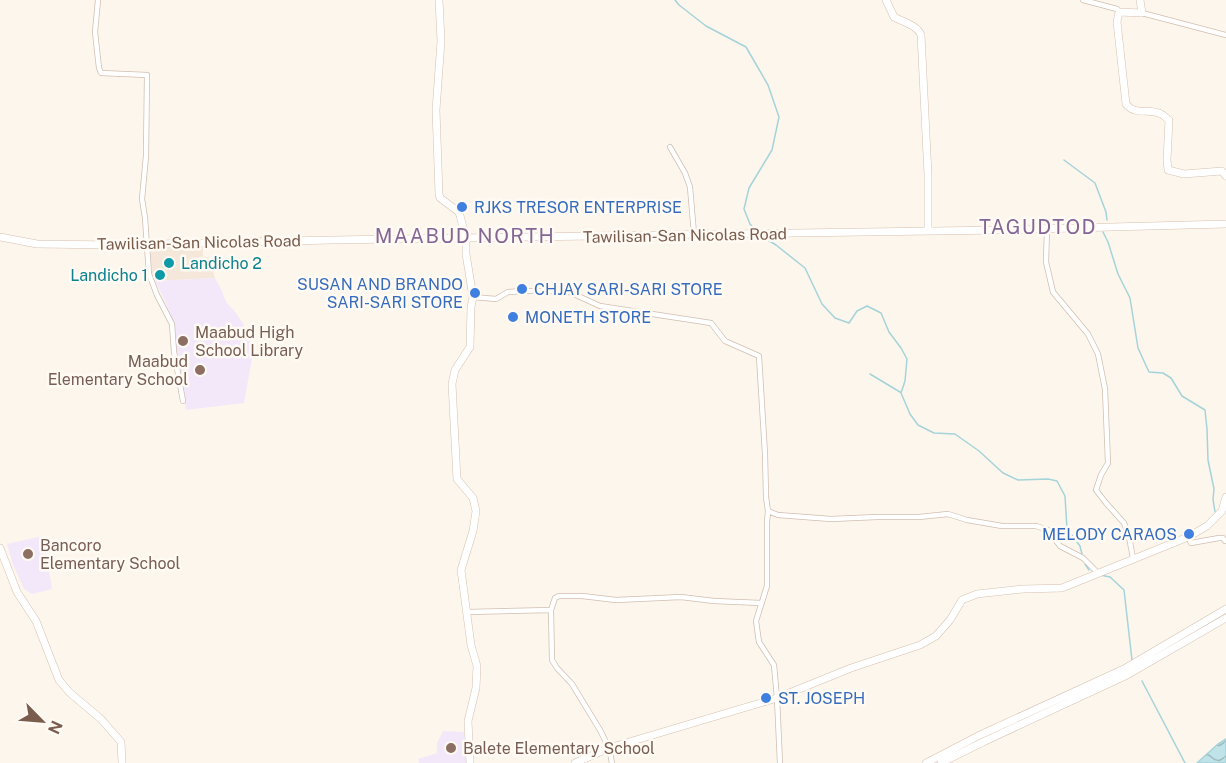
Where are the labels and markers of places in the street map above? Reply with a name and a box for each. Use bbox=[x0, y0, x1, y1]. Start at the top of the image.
place label: RJKS TRESOR ENTERPRISE bbox=[474, 198, 682, 217]
marker: RJKS TRESOR ENTERPRISE bbox=[455, 200, 469, 214]
place label: Landicho 2 bbox=[181, 254, 262, 273]
marker: Landicho 2 bbox=[162, 256, 176, 270]
place label: Landicho 1 bbox=[70, 266, 148, 285]
marker: Landicho 1 bbox=[153, 268, 167, 282]
place label: SUSAN AND BRANDO SARI-SARI STORE bbox=[297, 275, 463, 312]
place label: CHJAY SARI-SARI STORE bbox=[534, 280, 723, 299]
marker: CHJAY SARI-SARI STORE bbox=[515, 282, 529, 296]
marker: SUSAN AND BRANDO SARI-SARI STORE bbox=[468, 286, 482, 300]
place label: MONETH STORE bbox=[525, 308, 651, 327]
marker: MONETH STORE bbox=[506, 310, 520, 324]
place label: Maabud High School Library bbox=[195, 323, 303, 360]
marker: Maabud High School Library bbox=[176, 334, 190, 348]
place label: Maabud Elementary School bbox=[48, 352, 188, 389]
marker: Maabud Elementary School bbox=[193, 363, 207, 377]
place label: MELODY CARAOS bbox=[1042, 525, 1177, 544]
marker: MELODY CARAOS bbox=[1182, 527, 1196, 541]
place label: Bancoro Elementary School bbox=[40, 536, 181, 573]
marker: Bancoro Elementary School bbox=[21, 547, 35, 561]
place label: ST. JOSEPH bbox=[778, 689, 865, 708]
marker: ST. JOSEPH bbox=[759, 691, 773, 705]
place label: Balete Elementary School bbox=[463, 739, 655, 758]
marker: Balete Elementary School bbox=[444, 741, 458, 755]

